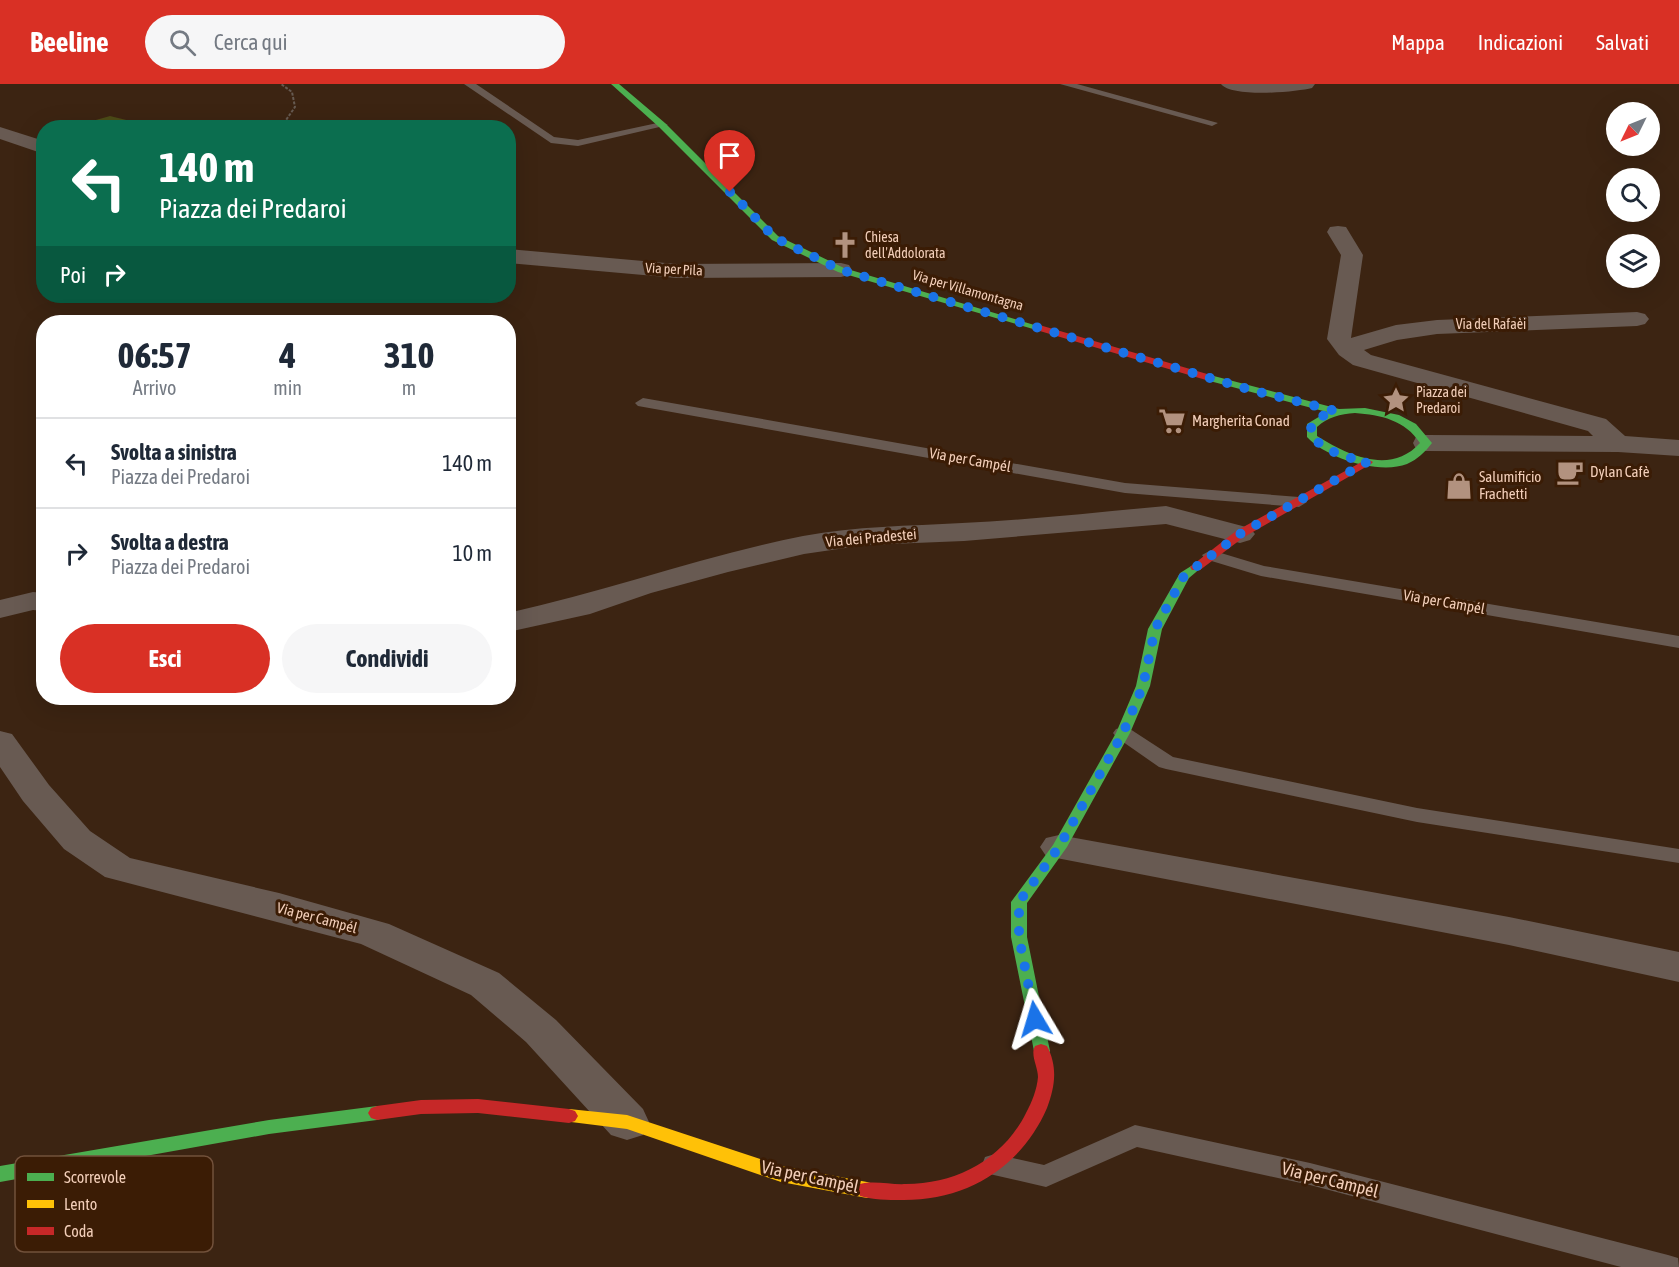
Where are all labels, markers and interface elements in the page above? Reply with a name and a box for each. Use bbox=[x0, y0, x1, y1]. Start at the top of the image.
search box bbox=[145, 15, 565, 69]
text: Beeline bbox=[30, 26, 109, 58]
icon: search bbox=[166, 26, 199, 59]
text: Cerca qui bbox=[214, 29, 288, 55]
text: Mappa bbox=[1391, 30, 1445, 54]
text: Indicazioni bbox=[1478, 30, 1563, 54]
text: Salvati bbox=[1596, 30, 1649, 54]
north arrow bbox=[1606, 102, 1660, 156]
map controls bbox=[1606, 102, 1660, 288]
pin bbox=[704, 130, 755, 192]
icon: arrive bbox=[713, 139, 746, 172]
text: 140 m bbox=[159, 143, 254, 191]
icon: left bbox=[60, 144, 138, 222]
button: search bbox=[1606, 168, 1660, 222]
text: Piazza dei Predaroi bbox=[159, 193, 347, 224]
place label: Chiesa dell'Addolorata bbox=[865, 229, 945, 261]
church icon: Chiesa dell'Addolorata bbox=[830, 230, 860, 260]
button: layers bbox=[1606, 234, 1660, 288]
icon: right bbox=[98, 258, 131, 291]
street label: Via per Pila bbox=[645, 260, 703, 278]
text: Poi bbox=[60, 262, 86, 288]
street label: Via per Villamontagna bbox=[911, 266, 1025, 314]
street label: Via del Rafaèi bbox=[1456, 316, 1526, 332]
text: 06:57 bbox=[118, 334, 192, 376]
text: 4 bbox=[279, 334, 296, 376]
text: 310 bbox=[384, 334, 434, 376]
text: Arrivo bbox=[133, 376, 176, 399]
text: min bbox=[273, 376, 302, 399]
text: m bbox=[402, 376, 416, 399]
place label: Piazza dei Predaroi bbox=[1416, 384, 1467, 416]
place icon: Piazza dei Predaroi bbox=[1381, 385, 1411, 415]
supermarket icon: Margherita Conad bbox=[1157, 406, 1187, 436]
place label: Margherita Conad bbox=[1192, 412, 1290, 429]
text: Svolta a sinistra bbox=[111, 439, 237, 465]
street label: Via per Campél bbox=[928, 444, 1012, 475]
icon: left bbox=[60, 447, 93, 480]
text: 140 m bbox=[442, 450, 492, 476]
cafe icon: Dylan Cafè bbox=[1555, 457, 1585, 487]
place label: Dylan Cafè bbox=[1590, 463, 1650, 480]
text: Piazza dei Predaroi bbox=[111, 465, 250, 488]
place label: Salumificio Frachetti bbox=[1479, 468, 1541, 502]
shop icon: Salumificio Frachetti bbox=[1444, 471, 1474, 501]
street label: Via dei Pradestei bbox=[825, 525, 917, 550]
text: Svolta a destra bbox=[111, 529, 229, 555]
icon: right bbox=[60, 537, 93, 570]
text: 10 m bbox=[452, 540, 492, 566]
text: Piazza dei Predaroi bbox=[111, 555, 250, 578]
street label: Via per Campél bbox=[1402, 586, 1486, 617]
button: Esci bbox=[60, 624, 270, 693]
button: Condividi bbox=[282, 624, 492, 693]
street label: Via per Campél bbox=[275, 899, 359, 936]
position arrow bbox=[1003, 987, 1067, 1051]
legend bbox=[15, 1156, 213, 1252]
street label: Via per Campél bbox=[759, 1156, 861, 1197]
street label: Via per Campél bbox=[1279, 1157, 1381, 1202]
text: Scorrevole bbox=[64, 1168, 126, 1186]
text: Lento bbox=[64, 1195, 97, 1213]
text: Coda bbox=[64, 1222, 94, 1240]

